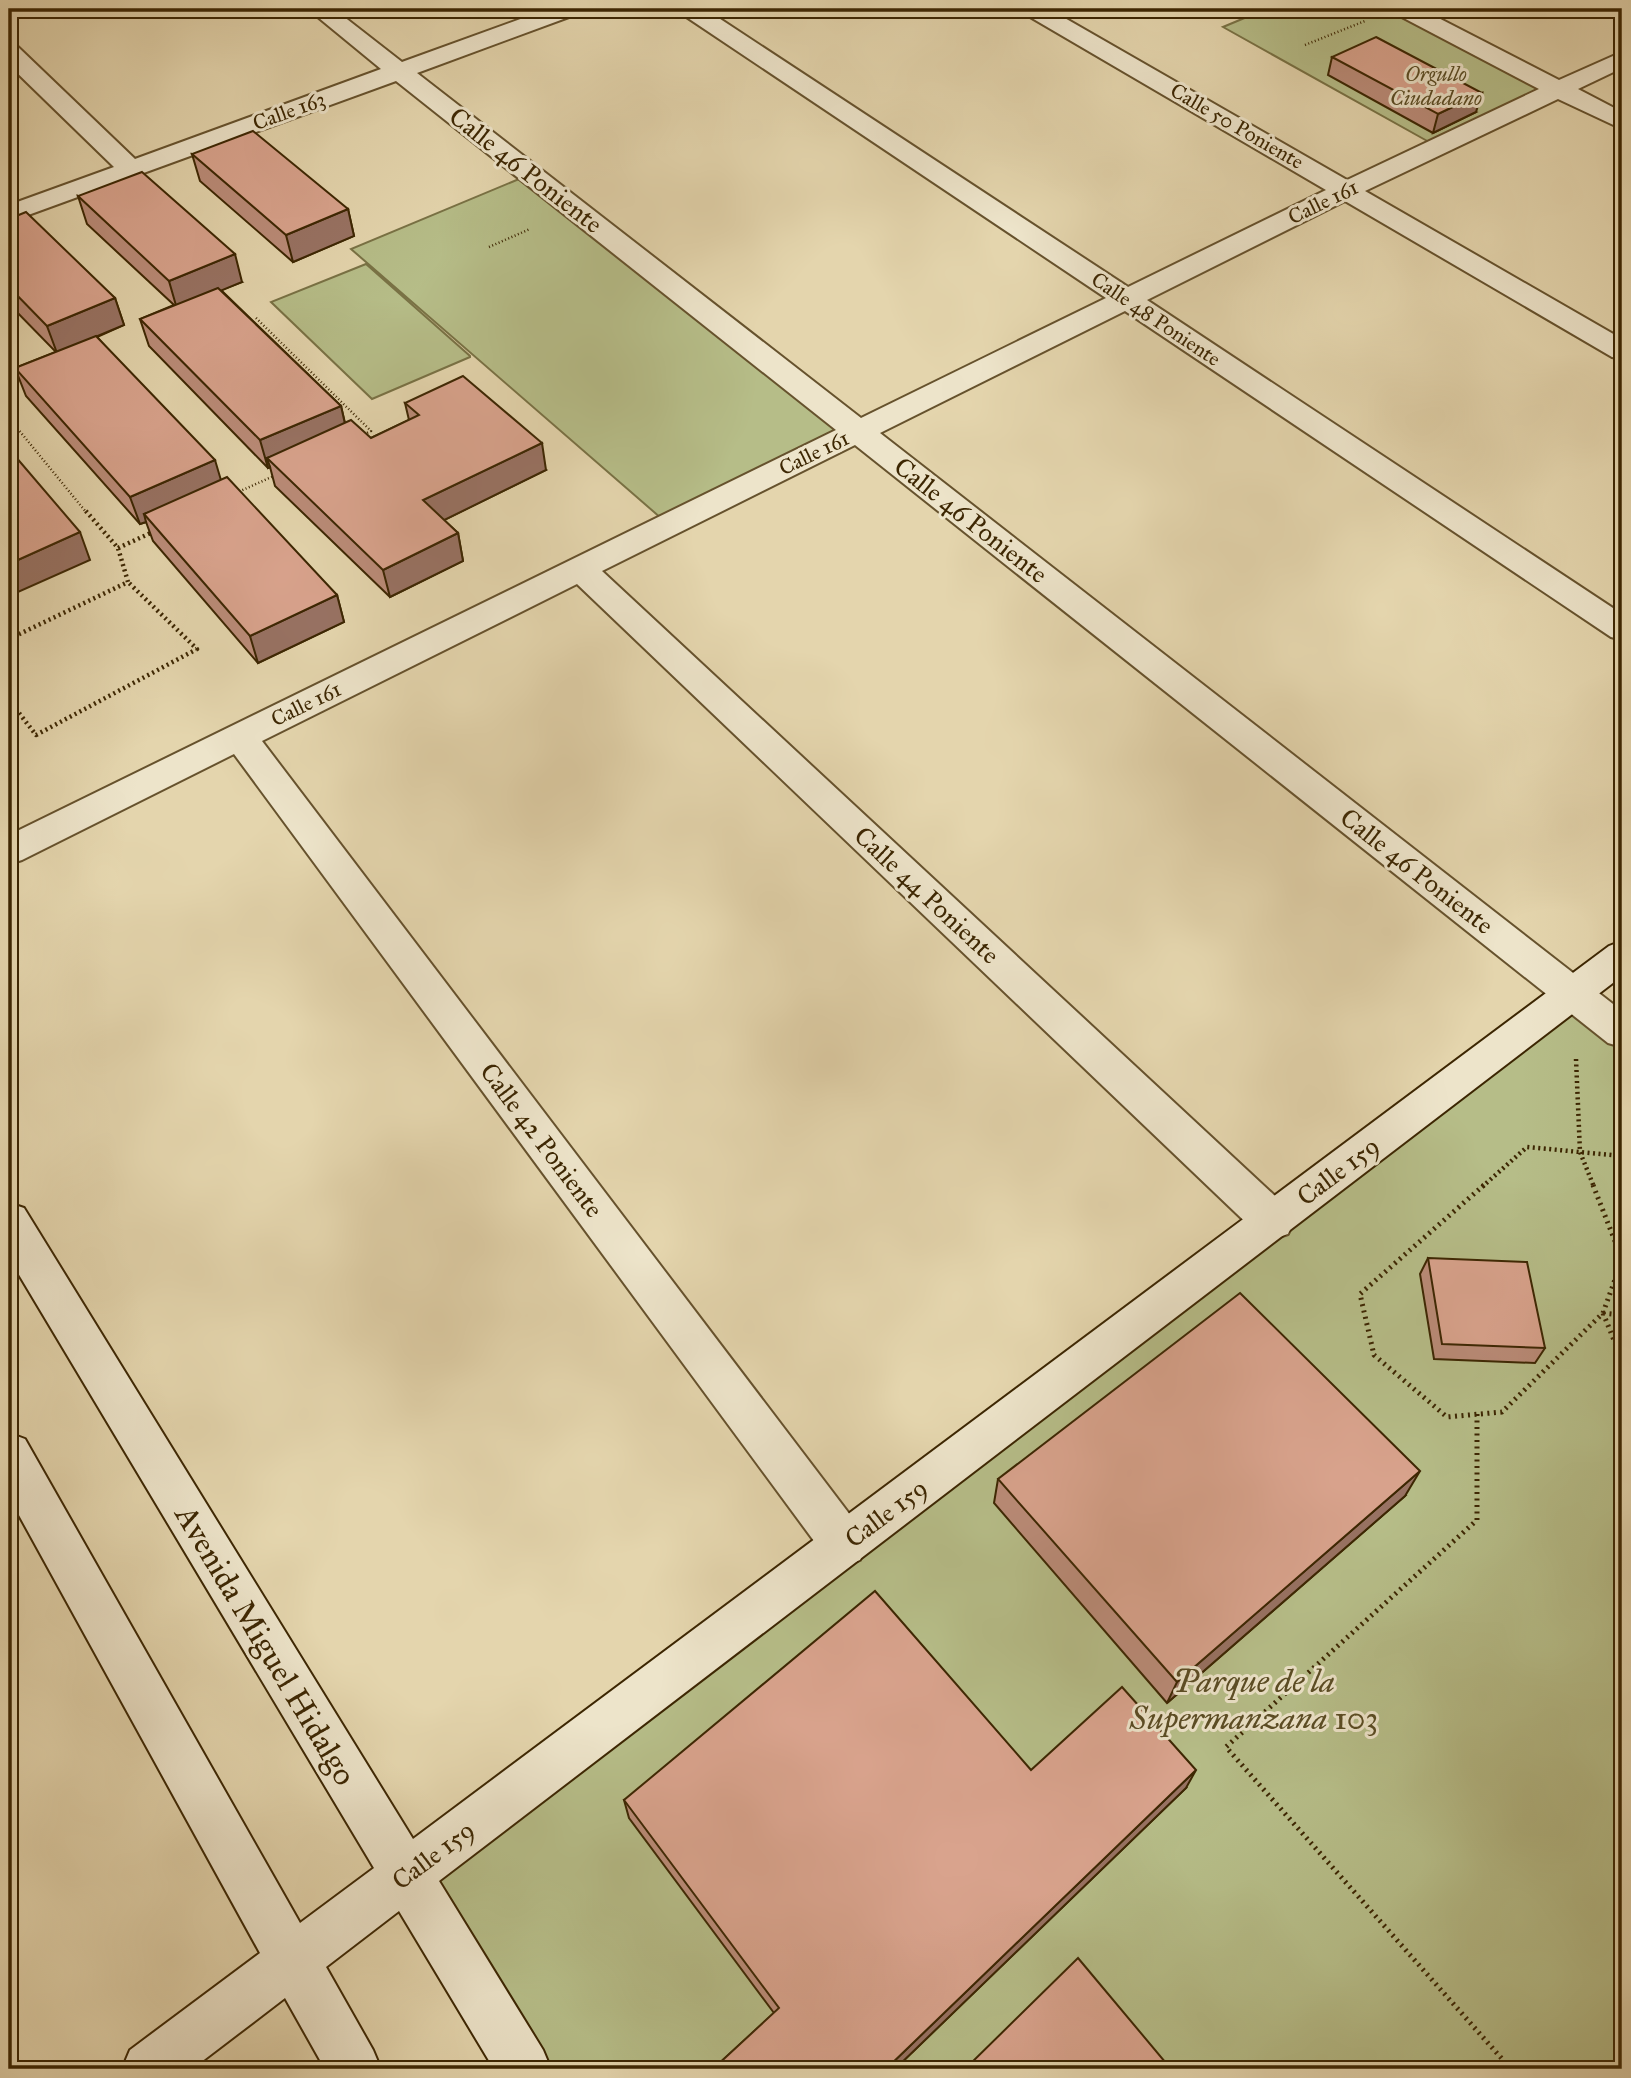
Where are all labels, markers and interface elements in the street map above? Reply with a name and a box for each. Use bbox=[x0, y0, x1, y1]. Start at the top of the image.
park label: Orgullo Ciudadano bbox=[1390, 61, 1482, 111]
street label: Calle 50 Poniente bbox=[1166, 77, 1309, 175]
street label: Calle 163 bbox=[249, 86, 329, 136]
street label: Calle 46 Poniente bbox=[443, 100, 609, 240]
street label: Calle 161 bbox=[1284, 174, 1362, 230]
street label: Calle 48 Poniente bbox=[1086, 266, 1226, 372]
street label: Calle 161 bbox=[775, 425, 853, 481]
street label: Calle 46 Poniente bbox=[888, 450, 1054, 590]
street label: Calle 161 bbox=[267, 676, 345, 732]
street label: Calle 46 Poniente bbox=[1334, 801, 1500, 941]
street label: Calle 44 Poniente bbox=[848, 819, 1006, 971]
street label: Calle 42 Poniente bbox=[473, 1056, 611, 1224]
street label: Calle 159 bbox=[1290, 1130, 1386, 1212]
street label: Calle 159 bbox=[838, 1472, 934, 1554]
street label: Avenida Miguel Hidalgo bbox=[165, 1496, 365, 1792]
park label: Parque de la Supermanzana 103 bbox=[1129, 1662, 1378, 1738]
street label: Calle 159 bbox=[385, 1814, 481, 1896]

